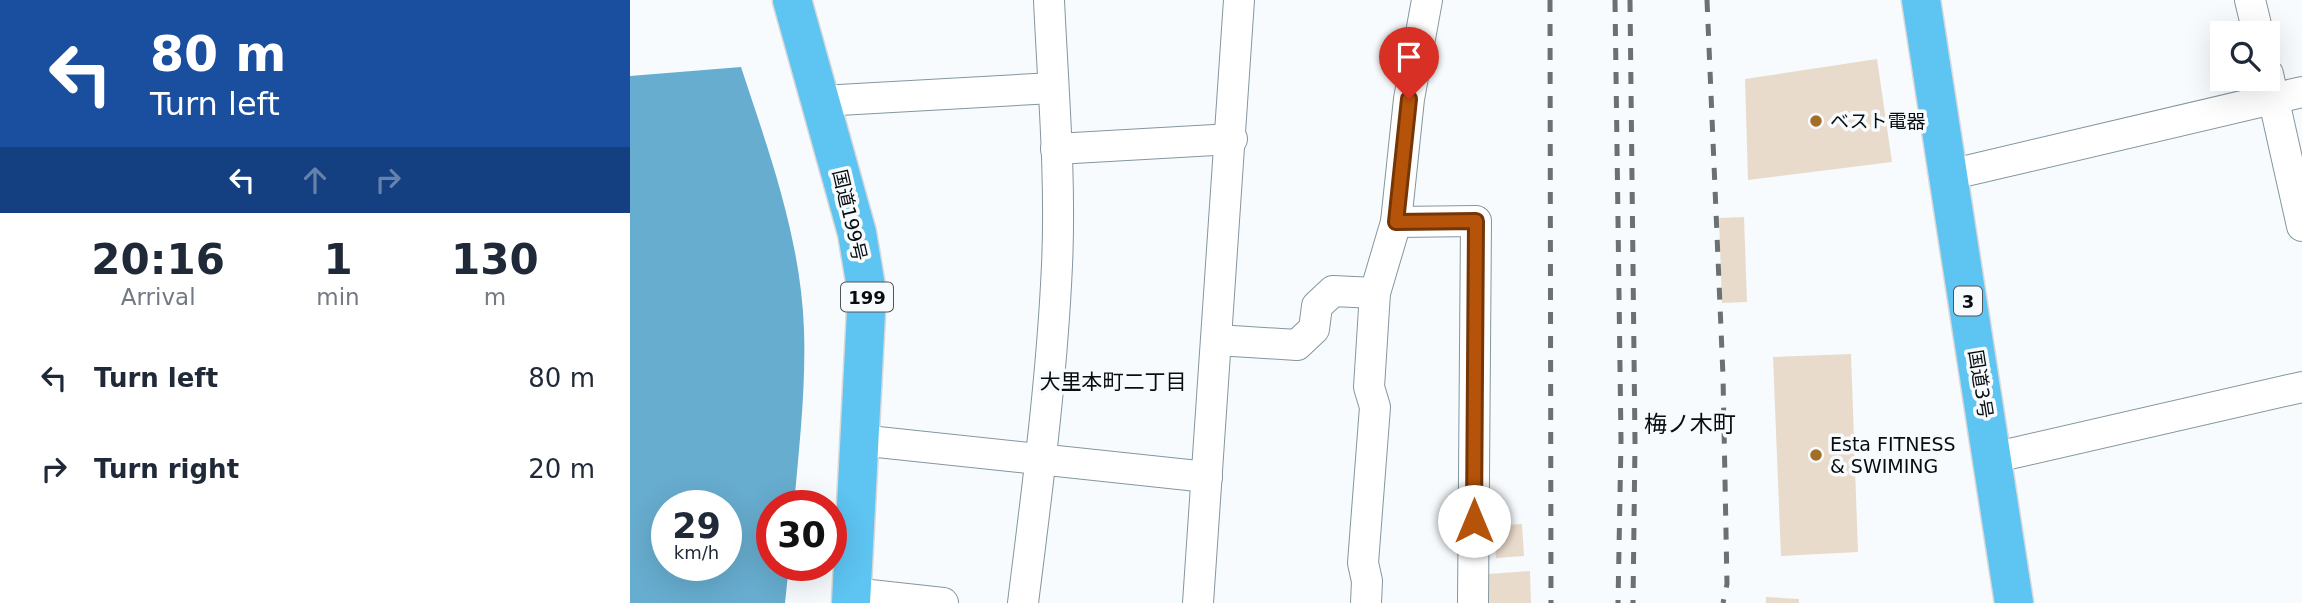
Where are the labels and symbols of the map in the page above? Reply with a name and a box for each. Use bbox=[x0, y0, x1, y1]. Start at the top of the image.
pin bbox=[1379, 27, 1439, 99]
place label: ベスト電器 bbox=[1830, 110, 1925, 132]
marker: ベスト電器 bbox=[1808, 113, 1824, 129]
street label: 国道199号 bbox=[829, 167, 871, 263]
road number: 199 bbox=[841, 282, 893, 312]
road number: 3 bbox=[1954, 286, 1982, 316]
street label: 国道3号 bbox=[1965, 348, 1997, 420]
district label: 大里本町二丁目 bbox=[1040, 370, 1187, 394]
district label: 梅ノ木町 bbox=[1644, 411, 1736, 437]
place label: Esta FITNESS & SWIMING bbox=[1830, 433, 1956, 477]
marker: Esta FITNESS & SWIMING bbox=[1808, 447, 1824, 463]
position arrow bbox=[1437, 484, 1511, 558]
speed limit sign: 30 bbox=[756, 490, 847, 581]

